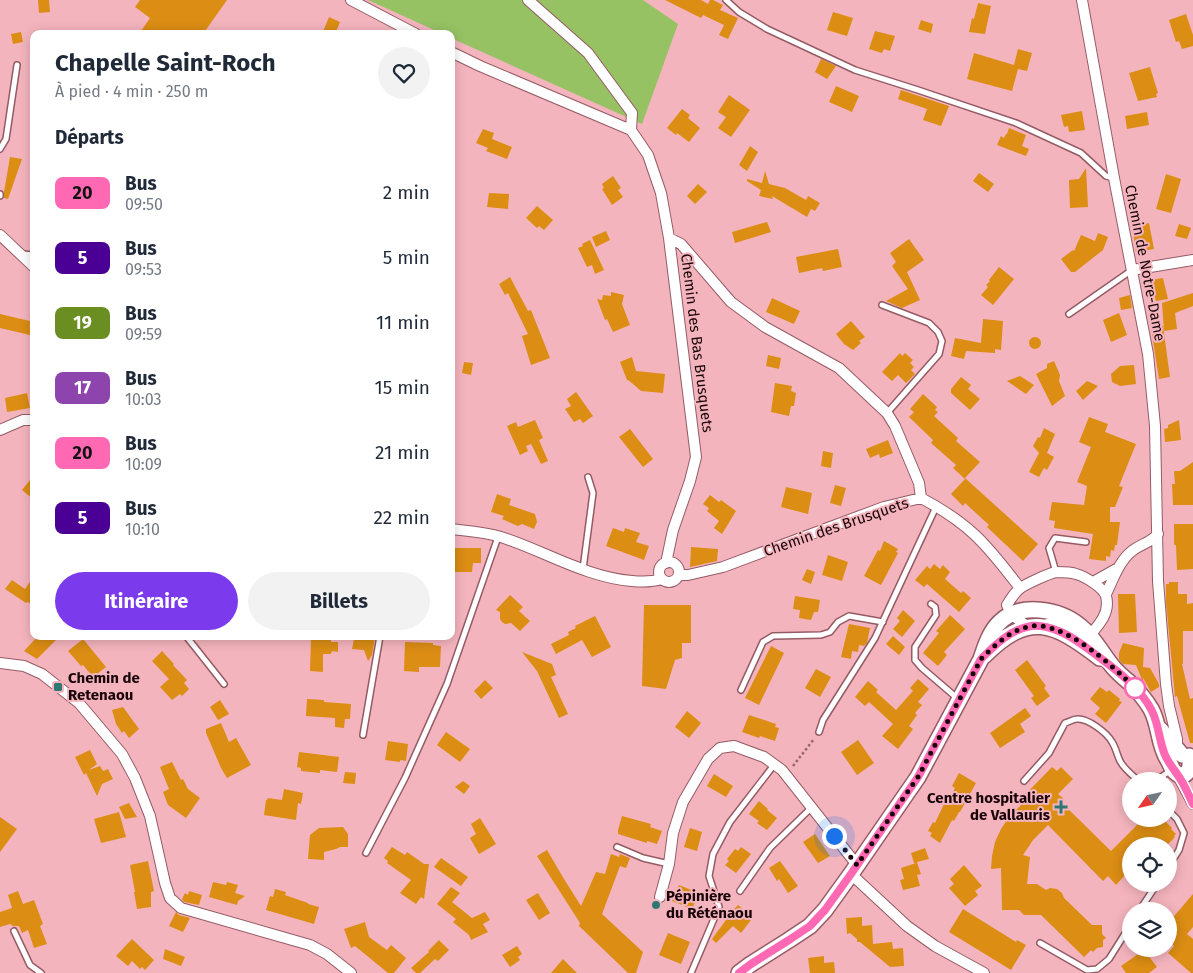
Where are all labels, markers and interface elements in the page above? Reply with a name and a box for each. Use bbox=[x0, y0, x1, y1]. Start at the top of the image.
button: heart bbox=[378, 47, 430, 99]
text: Chapelle Saint-Roch bbox=[55, 49, 276, 77]
text: À pied · 4 min · 250 m bbox=[55, 82, 209, 101]
text: Départs bbox=[55, 126, 124, 149]
text: Bus bbox=[125, 172, 157, 195]
text: 2 min bbox=[383, 181, 430, 204]
text: 20 bbox=[73, 182, 92, 204]
street label: Chemin de Notre-Dame bbox=[1121, 183, 1169, 343]
text: 09:50 bbox=[125, 195, 163, 214]
text: Bus bbox=[125, 237, 157, 260]
text: 5 min bbox=[383, 246, 430, 269]
text: 5 bbox=[78, 247, 87, 269]
street label: Chemin des Bas Brusquets bbox=[677, 252, 717, 434]
text: 09:53 bbox=[125, 260, 162, 279]
text: Bus bbox=[125, 302, 157, 325]
text: 11 min bbox=[376, 311, 430, 334]
text: 19 bbox=[73, 312, 92, 334]
text: 09:59 bbox=[125, 325, 162, 344]
text: Bus bbox=[125, 367, 157, 390]
text: 15 min bbox=[374, 376, 430, 399]
text: 17 bbox=[74, 377, 91, 399]
text: 10:03 bbox=[125, 390, 161, 409]
text: Bus bbox=[125, 432, 157, 455]
text: 21 min bbox=[375, 441, 430, 464]
text: 20 bbox=[73, 442, 92, 464]
text: 10:09 bbox=[125, 455, 162, 474]
street label: Chemin des Brusquets bbox=[761, 494, 911, 560]
text: Bus bbox=[125, 497, 157, 520]
text: 22 min bbox=[373, 506, 430, 529]
text: 5 bbox=[78, 507, 87, 529]
text: 10:10 bbox=[125, 520, 160, 539]
button: Itinéraire bbox=[55, 572, 238, 630]
button: Billets bbox=[248, 572, 430, 630]
place label: Chemin de Retenaou bbox=[68, 669, 140, 704]
unlabelled marker bbox=[1124, 677, 1146, 699]
marker: Chemin de Retenaou bbox=[52, 681, 64, 693]
north arrow bbox=[1122, 772, 1178, 828]
map controls bbox=[1122, 772, 1177, 957]
place label: Centre hospitalier de Vallauris bbox=[927, 789, 1051, 824]
marker: Centre hospitalier de Vallauris bbox=[1054, 800, 1068, 814]
your location bbox=[822, 824, 847, 849]
button: locate bbox=[1122, 837, 1177, 892]
place label: Pépinière du Réténaou bbox=[666, 887, 752, 922]
marker: Pépinière du Réténaou bbox=[650, 899, 662, 911]
button: layers bbox=[1122, 902, 1177, 957]

